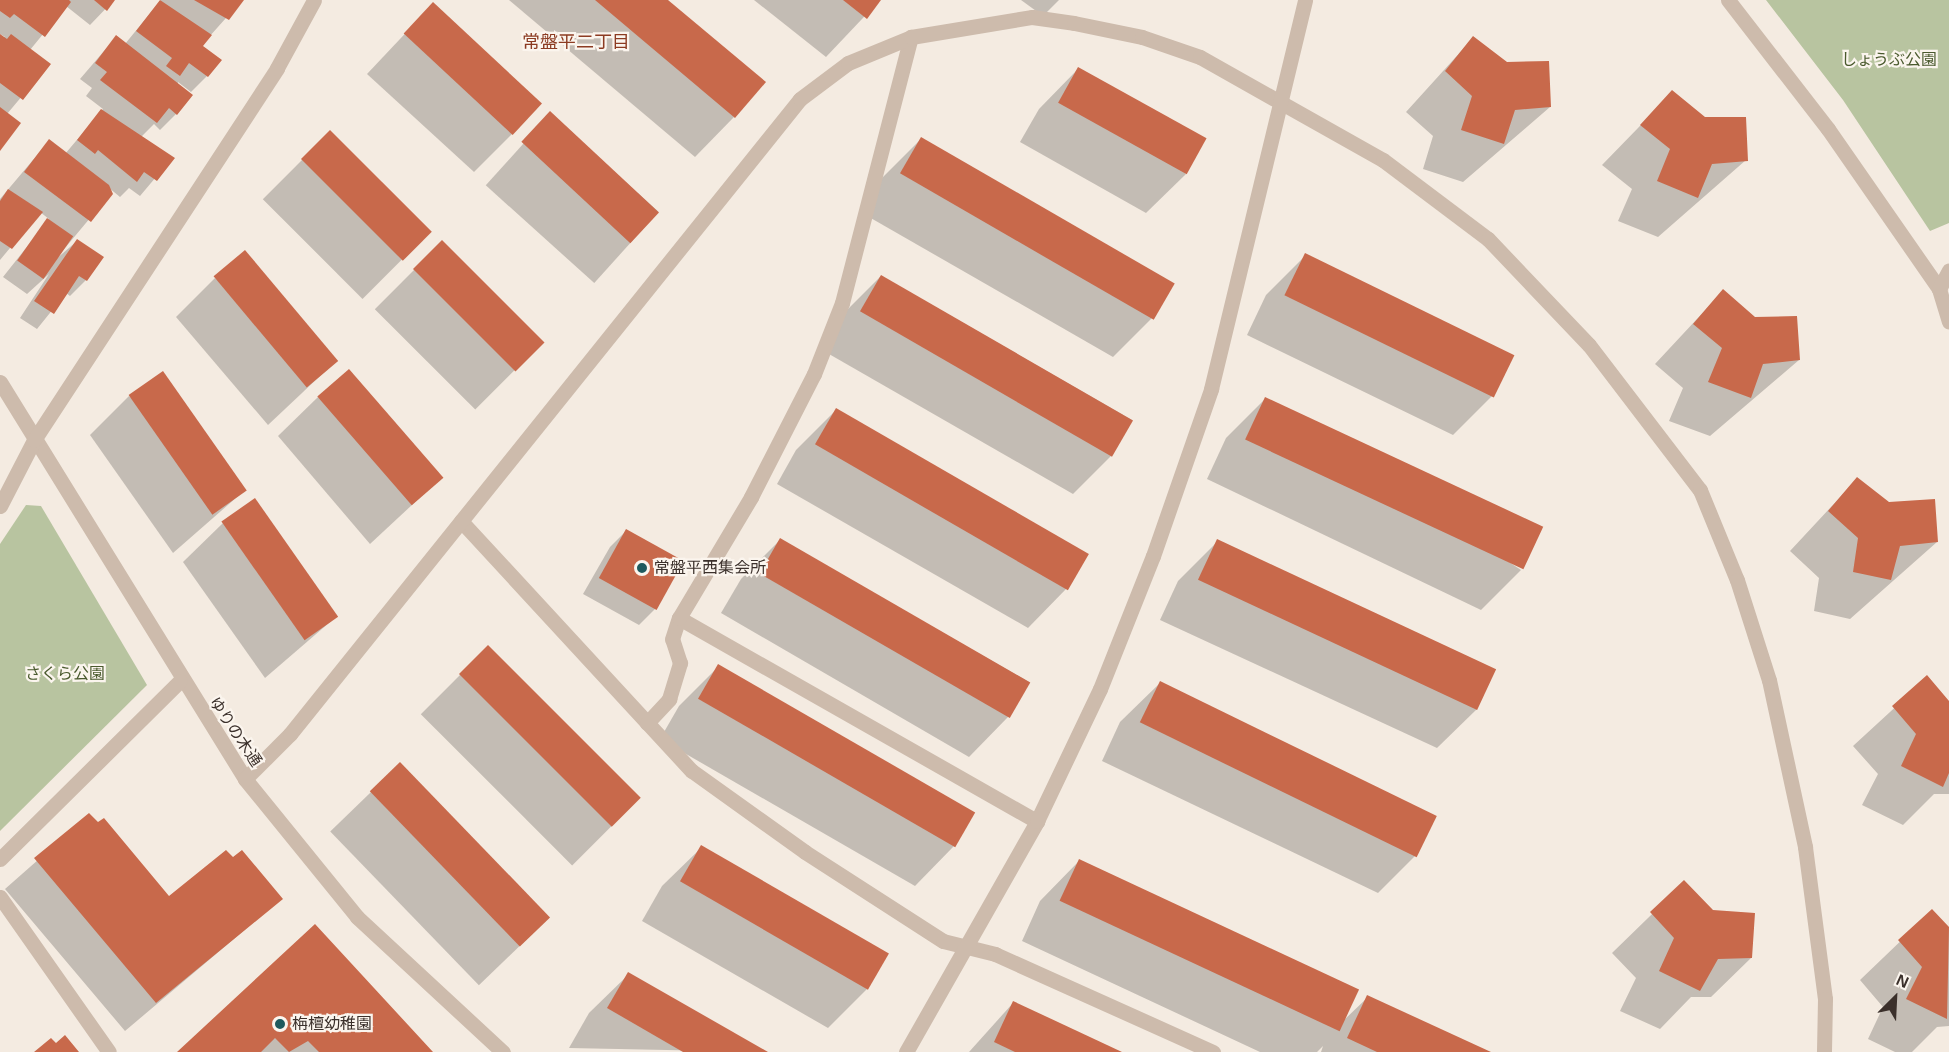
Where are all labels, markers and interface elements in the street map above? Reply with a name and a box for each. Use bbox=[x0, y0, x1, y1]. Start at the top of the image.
district label: 常盤平二丁目 bbox=[522, 31, 630, 53]
park label: しょうぶ公園 bbox=[1841, 50, 1937, 70]
place label: 常盤平西集会所 bbox=[654, 558, 766, 578]
marker: 常盤平西集会所 bbox=[635, 561, 649, 575]
park label: さくら公園 bbox=[25, 664, 105, 684]
street label: ゆりの木通 bbox=[205, 693, 265, 771]
north arrow bbox=[1865, 968, 1925, 1028]
text: N bbox=[1894, 971, 1911, 991]
place label: 栴檀幼稚園 bbox=[292, 1014, 372, 1034]
marker: 栴檀幼稚園 bbox=[273, 1017, 287, 1031]

